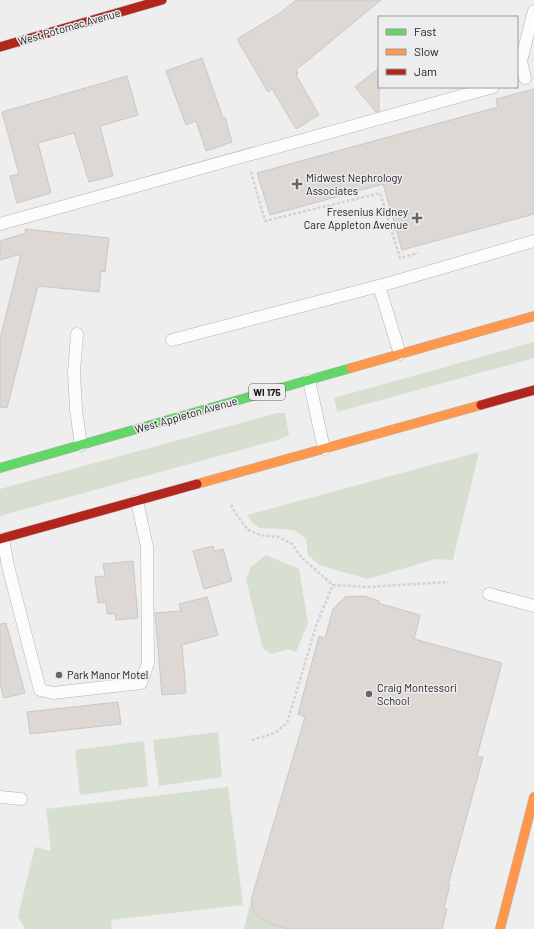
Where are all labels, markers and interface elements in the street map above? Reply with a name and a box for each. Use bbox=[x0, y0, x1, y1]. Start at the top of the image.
street label: West Potomac Avenue bbox=[16, 6, 122, 47]
legend bbox=[378, 16, 518, 88]
text: Fast bbox=[414, 24, 437, 38]
text: Slow bbox=[414, 44, 439, 58]
text: Jam bbox=[414, 64, 437, 78]
place label: Midwest Nephrology Associates bbox=[306, 171, 402, 197]
marker: Midwest Nephrology Associates bbox=[291, 178, 303, 190]
place label: Fresenius Kidney Care Appleton Avenue bbox=[304, 205, 408, 231]
marker: Fresenius Kidney Care Appleton Avenue bbox=[411, 212, 423, 224]
road number: WI 175 bbox=[249, 384, 285, 400]
street label: West Appleton Avenue bbox=[133, 394, 239, 435]
place label: Park Manor Motel bbox=[67, 668, 148, 681]
marker: Park Manor Motel bbox=[54, 670, 64, 680]
place label: Craig Montessori School bbox=[377, 681, 457, 707]
marker: Craig Montessori School bbox=[364, 689, 374, 699]

